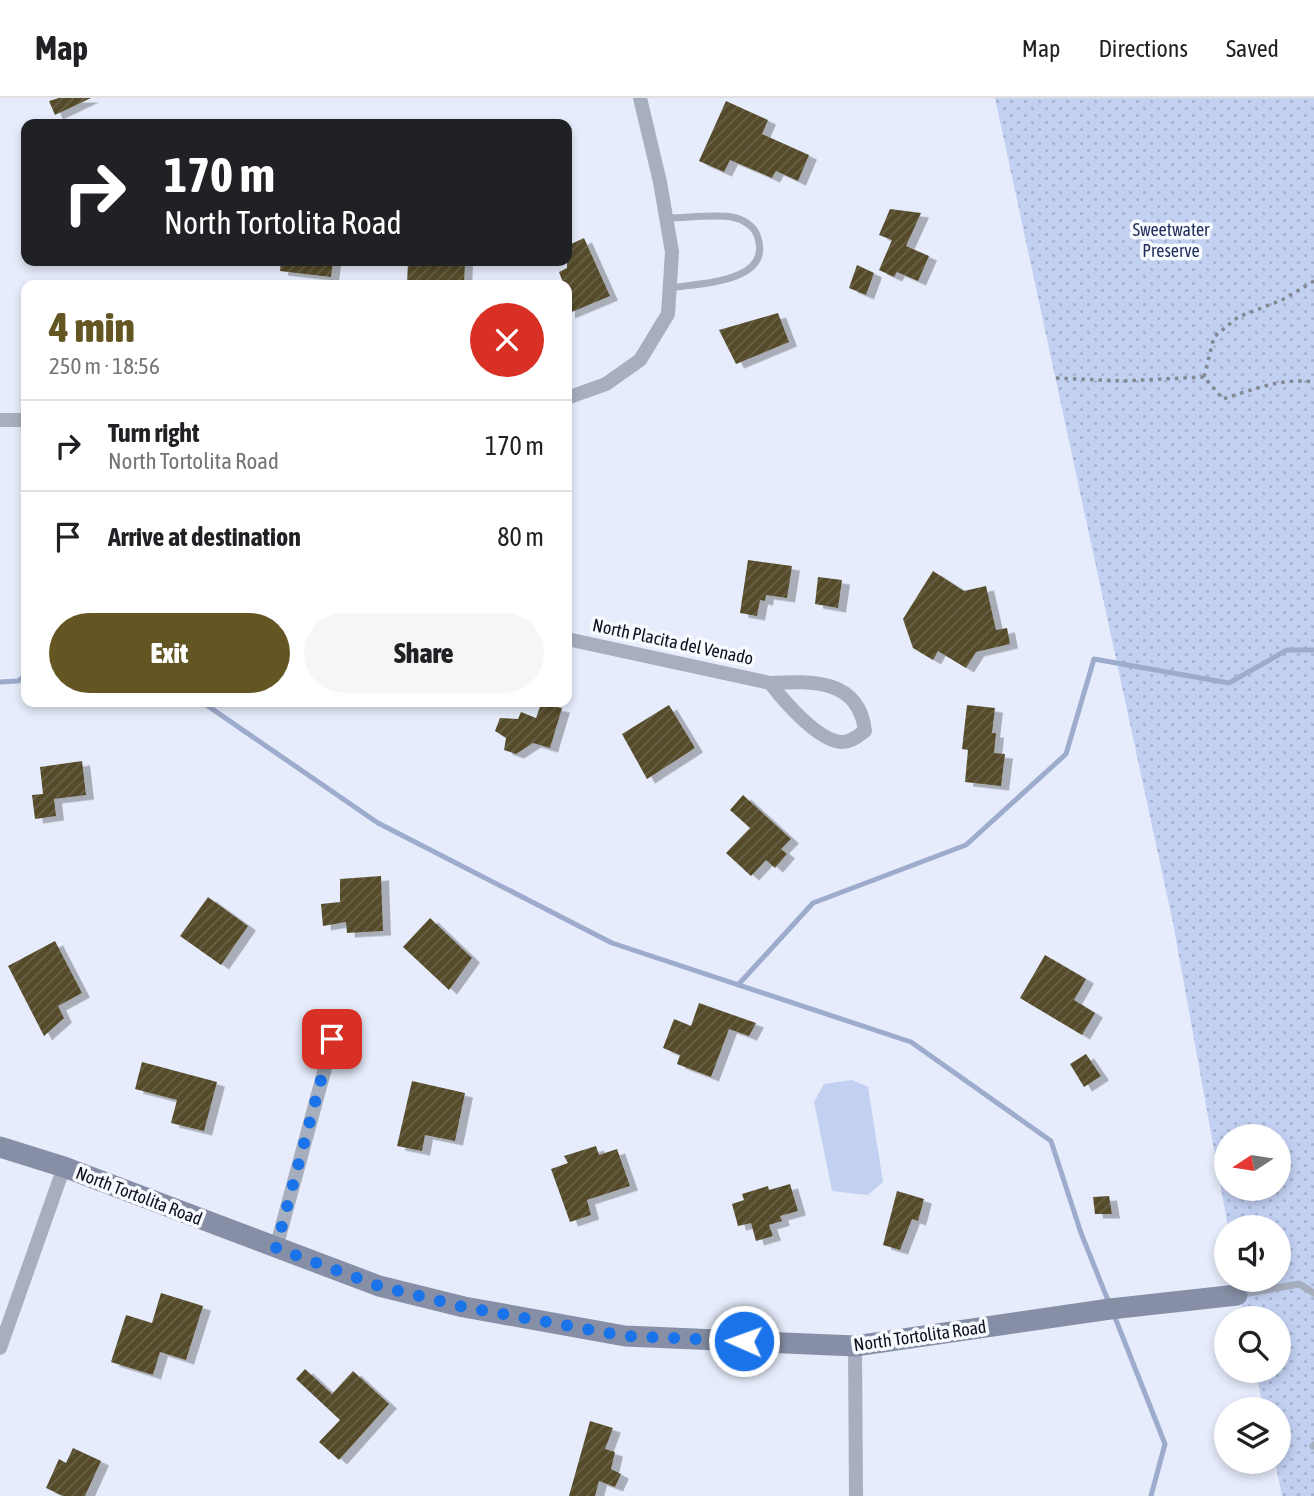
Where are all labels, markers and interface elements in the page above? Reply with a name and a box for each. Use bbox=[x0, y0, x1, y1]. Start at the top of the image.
text: Map bbox=[35, 29, 88, 67]
text: Map bbox=[1022, 35, 1060, 62]
text: Directions bbox=[1098, 35, 1188, 62]
text: Saved bbox=[1226, 35, 1279, 62]
text: 170 m bbox=[164, 146, 275, 202]
icon: right bbox=[49, 147, 140, 238]
text: North Tortolita Road bbox=[164, 204, 402, 241]
park label: Sweetwater Preserve bbox=[1133, 219, 1210, 261]
text: 4 min bbox=[49, 303, 135, 351]
button: close bbox=[470, 303, 544, 377]
text: 250 m · 18:56 bbox=[49, 353, 160, 379]
text: Turn right bbox=[108, 418, 199, 448]
icon: right bbox=[49, 427, 87, 465]
text: 170 m bbox=[485, 431, 544, 461]
text: North Tortolita Road bbox=[108, 448, 279, 474]
icon: arrive bbox=[49, 518, 87, 556]
text: Arrive at destination bbox=[108, 522, 301, 552]
text: 80 m bbox=[497, 522, 544, 552]
button: Exit bbox=[49, 613, 290, 693]
button: Share bbox=[304, 613, 544, 693]
street label: North Placita del Venado bbox=[591, 614, 755, 669]
pin bbox=[302, 1009, 362, 1069]
icon: arrive bbox=[313, 1020, 351, 1058]
north arrow bbox=[1214, 1124, 1292, 1200]
map controls bbox=[1214, 1124, 1291, 1474]
street label: North Tortolita Road bbox=[73, 1162, 205, 1229]
button: sound bbox=[1214, 1215, 1291, 1292]
position arrow bbox=[707, 1304, 781, 1378]
button: search bbox=[1214, 1306, 1291, 1383]
street label: North Tortolita Road bbox=[852, 1316, 988, 1355]
button: layers bbox=[1214, 1397, 1291, 1474]

